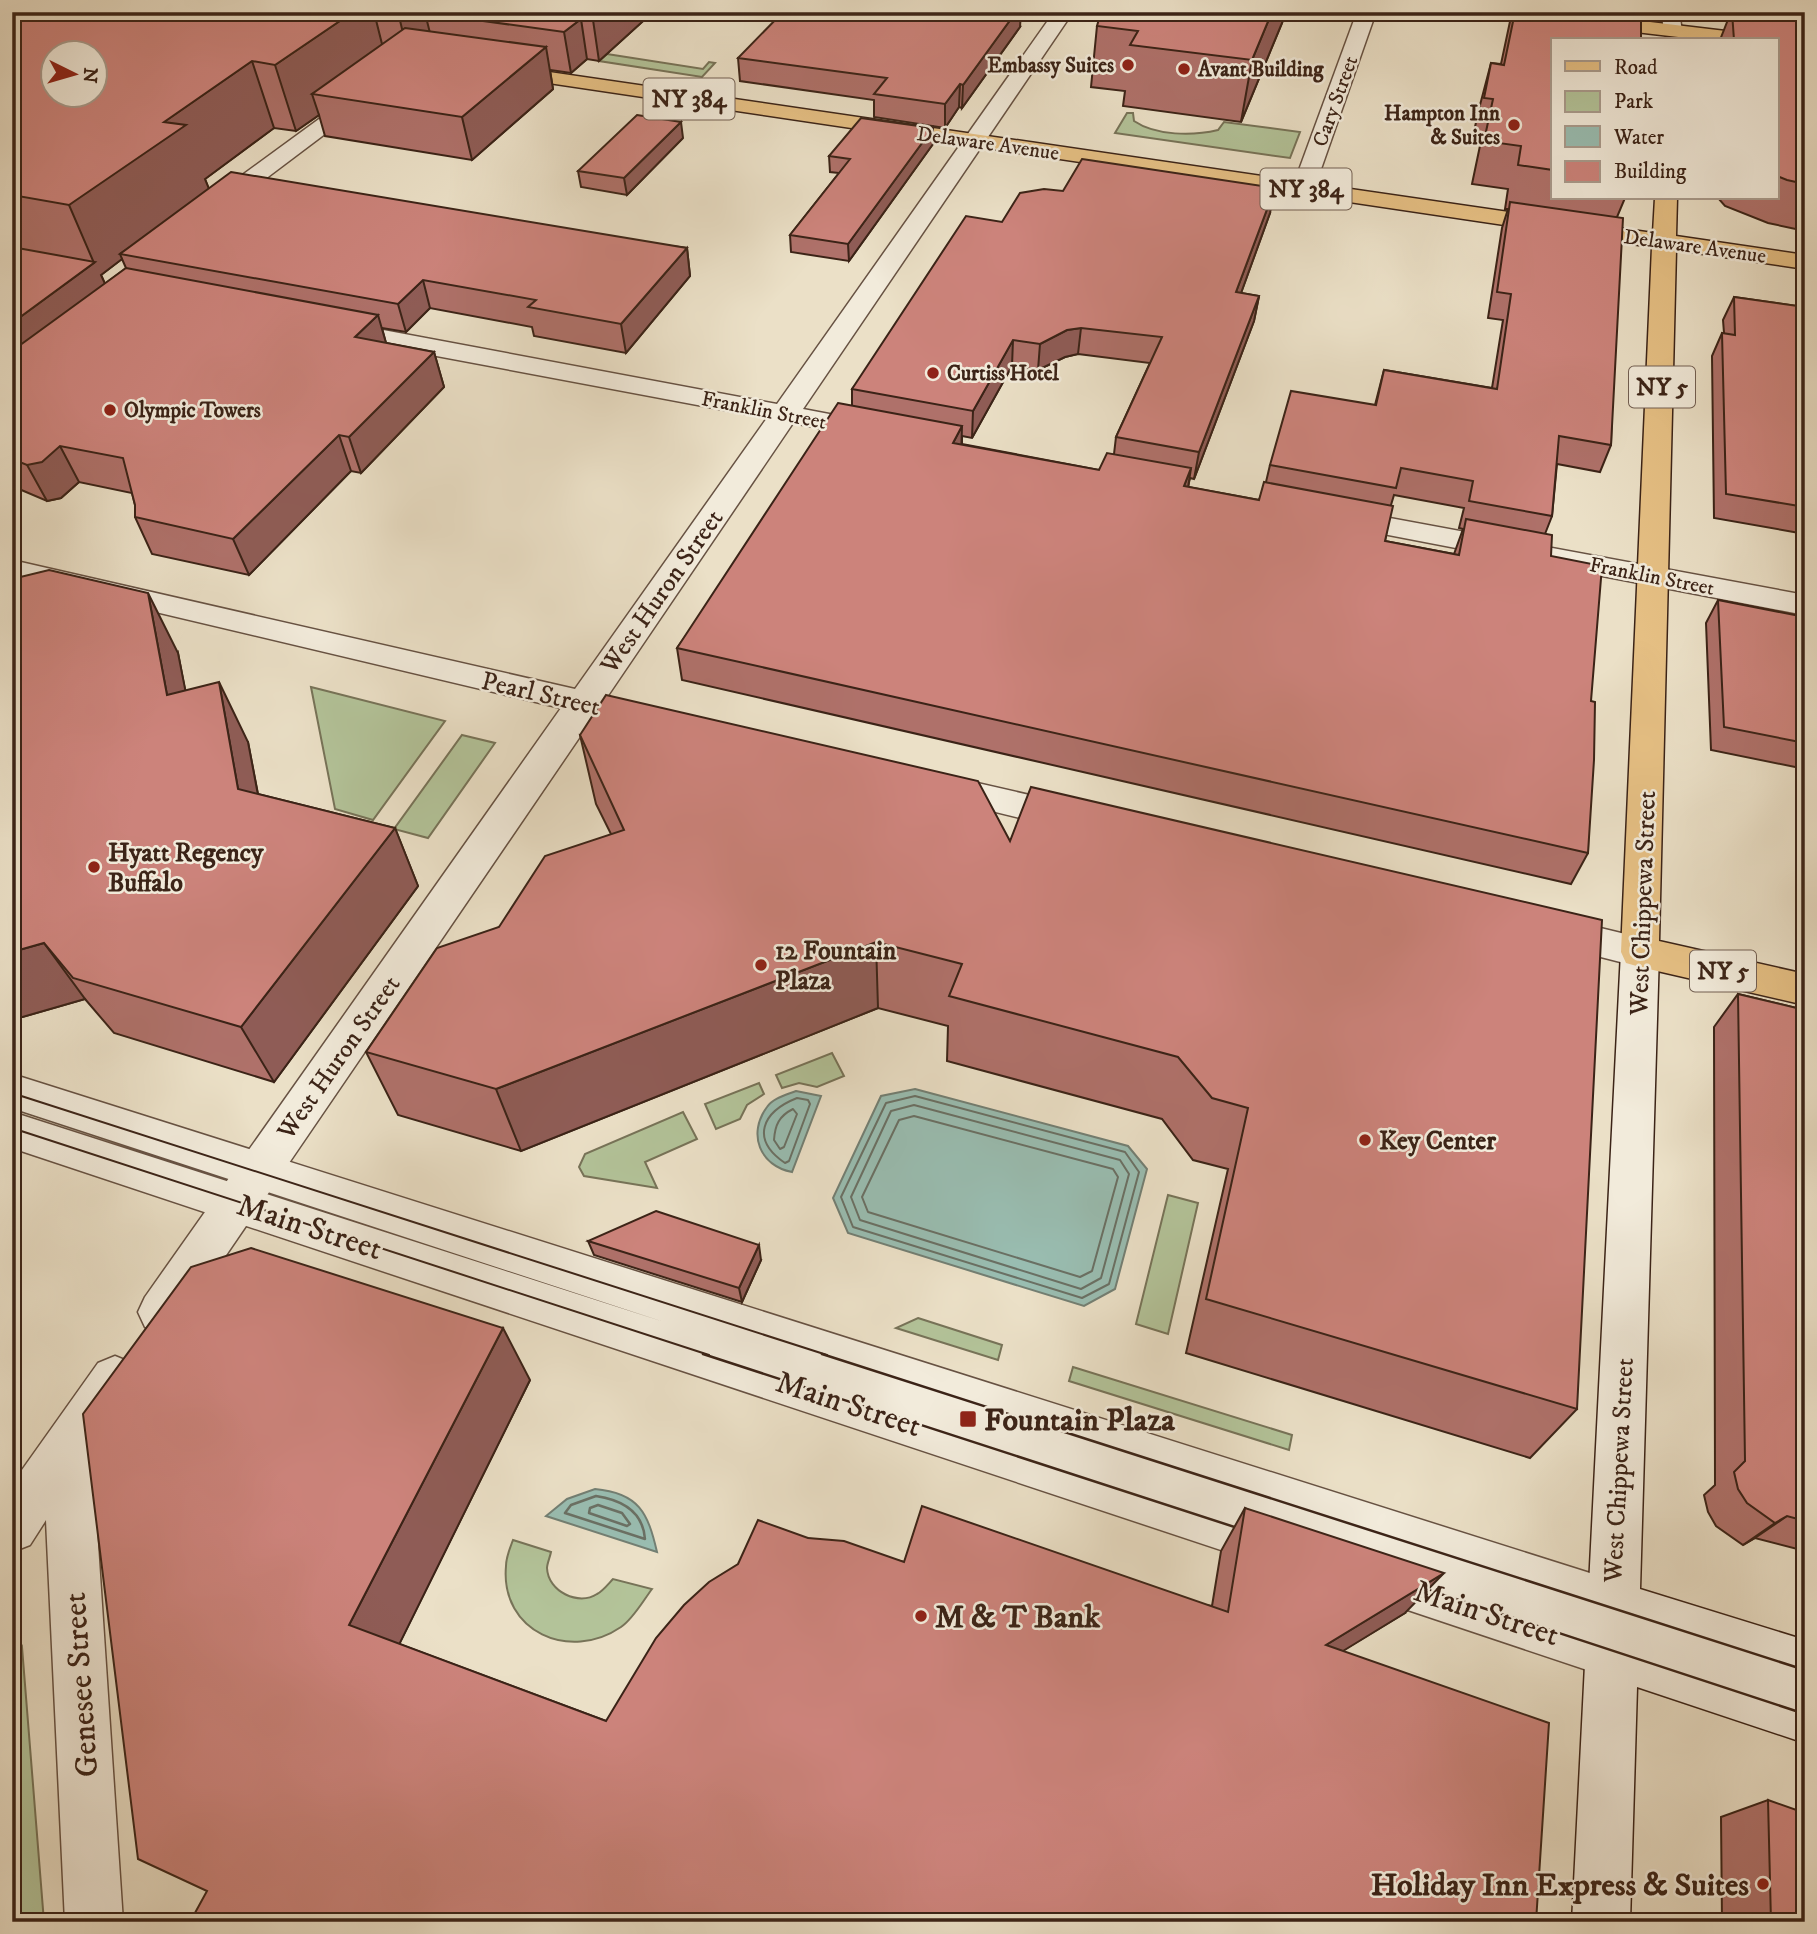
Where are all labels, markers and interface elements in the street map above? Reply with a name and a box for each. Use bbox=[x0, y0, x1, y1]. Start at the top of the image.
north arrow bbox=[38, 38, 108, 108]
legend bbox=[1551, 38, 1778, 200]
street label: Cary Street bbox=[1308, 52, 1364, 150]
place label: Embassy Suites bbox=[987, 53, 1114, 79]
text: Road bbox=[1614, 55, 1658, 81]
marker: Embassy Suites bbox=[1120, 57, 1136, 73]
place label: Avant Building bbox=[1197, 57, 1324, 83]
marker: Avant Building bbox=[1176, 61, 1192, 77]
text: N bbox=[77, 67, 102, 85]
road number: NY 384 bbox=[644, 78, 734, 119]
text: Park bbox=[1614, 89, 1654, 115]
place label: Hampton Inn & Suites bbox=[1384, 101, 1501, 151]
marker: Hampton Inn & Suites bbox=[1506, 117, 1522, 133]
street label: Delaware Avenue bbox=[915, 121, 1061, 167]
text: Water bbox=[1613, 125, 1664, 151]
text: Building bbox=[1614, 159, 1687, 185]
road number: NY 384 bbox=[1260, 168, 1352, 210]
street label: Delaware Avenue bbox=[1622, 224, 1768, 270]
place label: Curtiss Hotel bbox=[947, 361, 1060, 387]
marker: Curtiss Hotel bbox=[925, 365, 941, 381]
road number: NY 5 bbox=[1629, 366, 1695, 408]
street label: Franklin Street bbox=[699, 386, 829, 436]
place label: Olympic Towers bbox=[124, 398, 261, 424]
marker: Olympic Towers bbox=[102, 402, 118, 418]
street label: West Huron Street bbox=[593, 503, 731, 681]
street label: Franklin Street bbox=[1587, 552, 1717, 602]
street label: Pearl Street bbox=[478, 665, 603, 724]
street label: West Chippewa Street bbox=[1623, 790, 1664, 1017]
place label: Hyatt Regency Buffalo bbox=[108, 837, 264, 900]
marker: Hyatt Regency Buffalo bbox=[86, 859, 102, 875]
place label: 12 Fountain Plaza bbox=[775, 935, 897, 998]
road number: NY 5 bbox=[1690, 951, 1756, 992]
marker: 12 Fountain Plaza bbox=[753, 957, 769, 973]
street label: West Huron Street bbox=[270, 969, 408, 1147]
place label: Key Center bbox=[1379, 1125, 1496, 1158]
marker: Key Center bbox=[1357, 1132, 1373, 1148]
street label: Main Street bbox=[232, 1186, 387, 1270]
street label: West Chippewa Street bbox=[1597, 1357, 1642, 1584]
street label: Main Street bbox=[771, 1363, 926, 1447]
place label: Fountain Plaza bbox=[984, 1401, 1175, 1441]
marker: Fountain Plaza bbox=[958, 1409, 978, 1429]
street label: Main Street bbox=[1409, 1572, 1564, 1656]
street label: Genesee Street bbox=[56, 1591, 108, 1779]
place label: M & T Bank bbox=[935, 1598, 1101, 1638]
marker: M & T Bank bbox=[913, 1608, 929, 1624]
place label: Holiday Inn Express & Suites bbox=[1371, 1866, 1749, 1906]
marker: Holiday Inn Express & Suites bbox=[1755, 1876, 1771, 1892]

